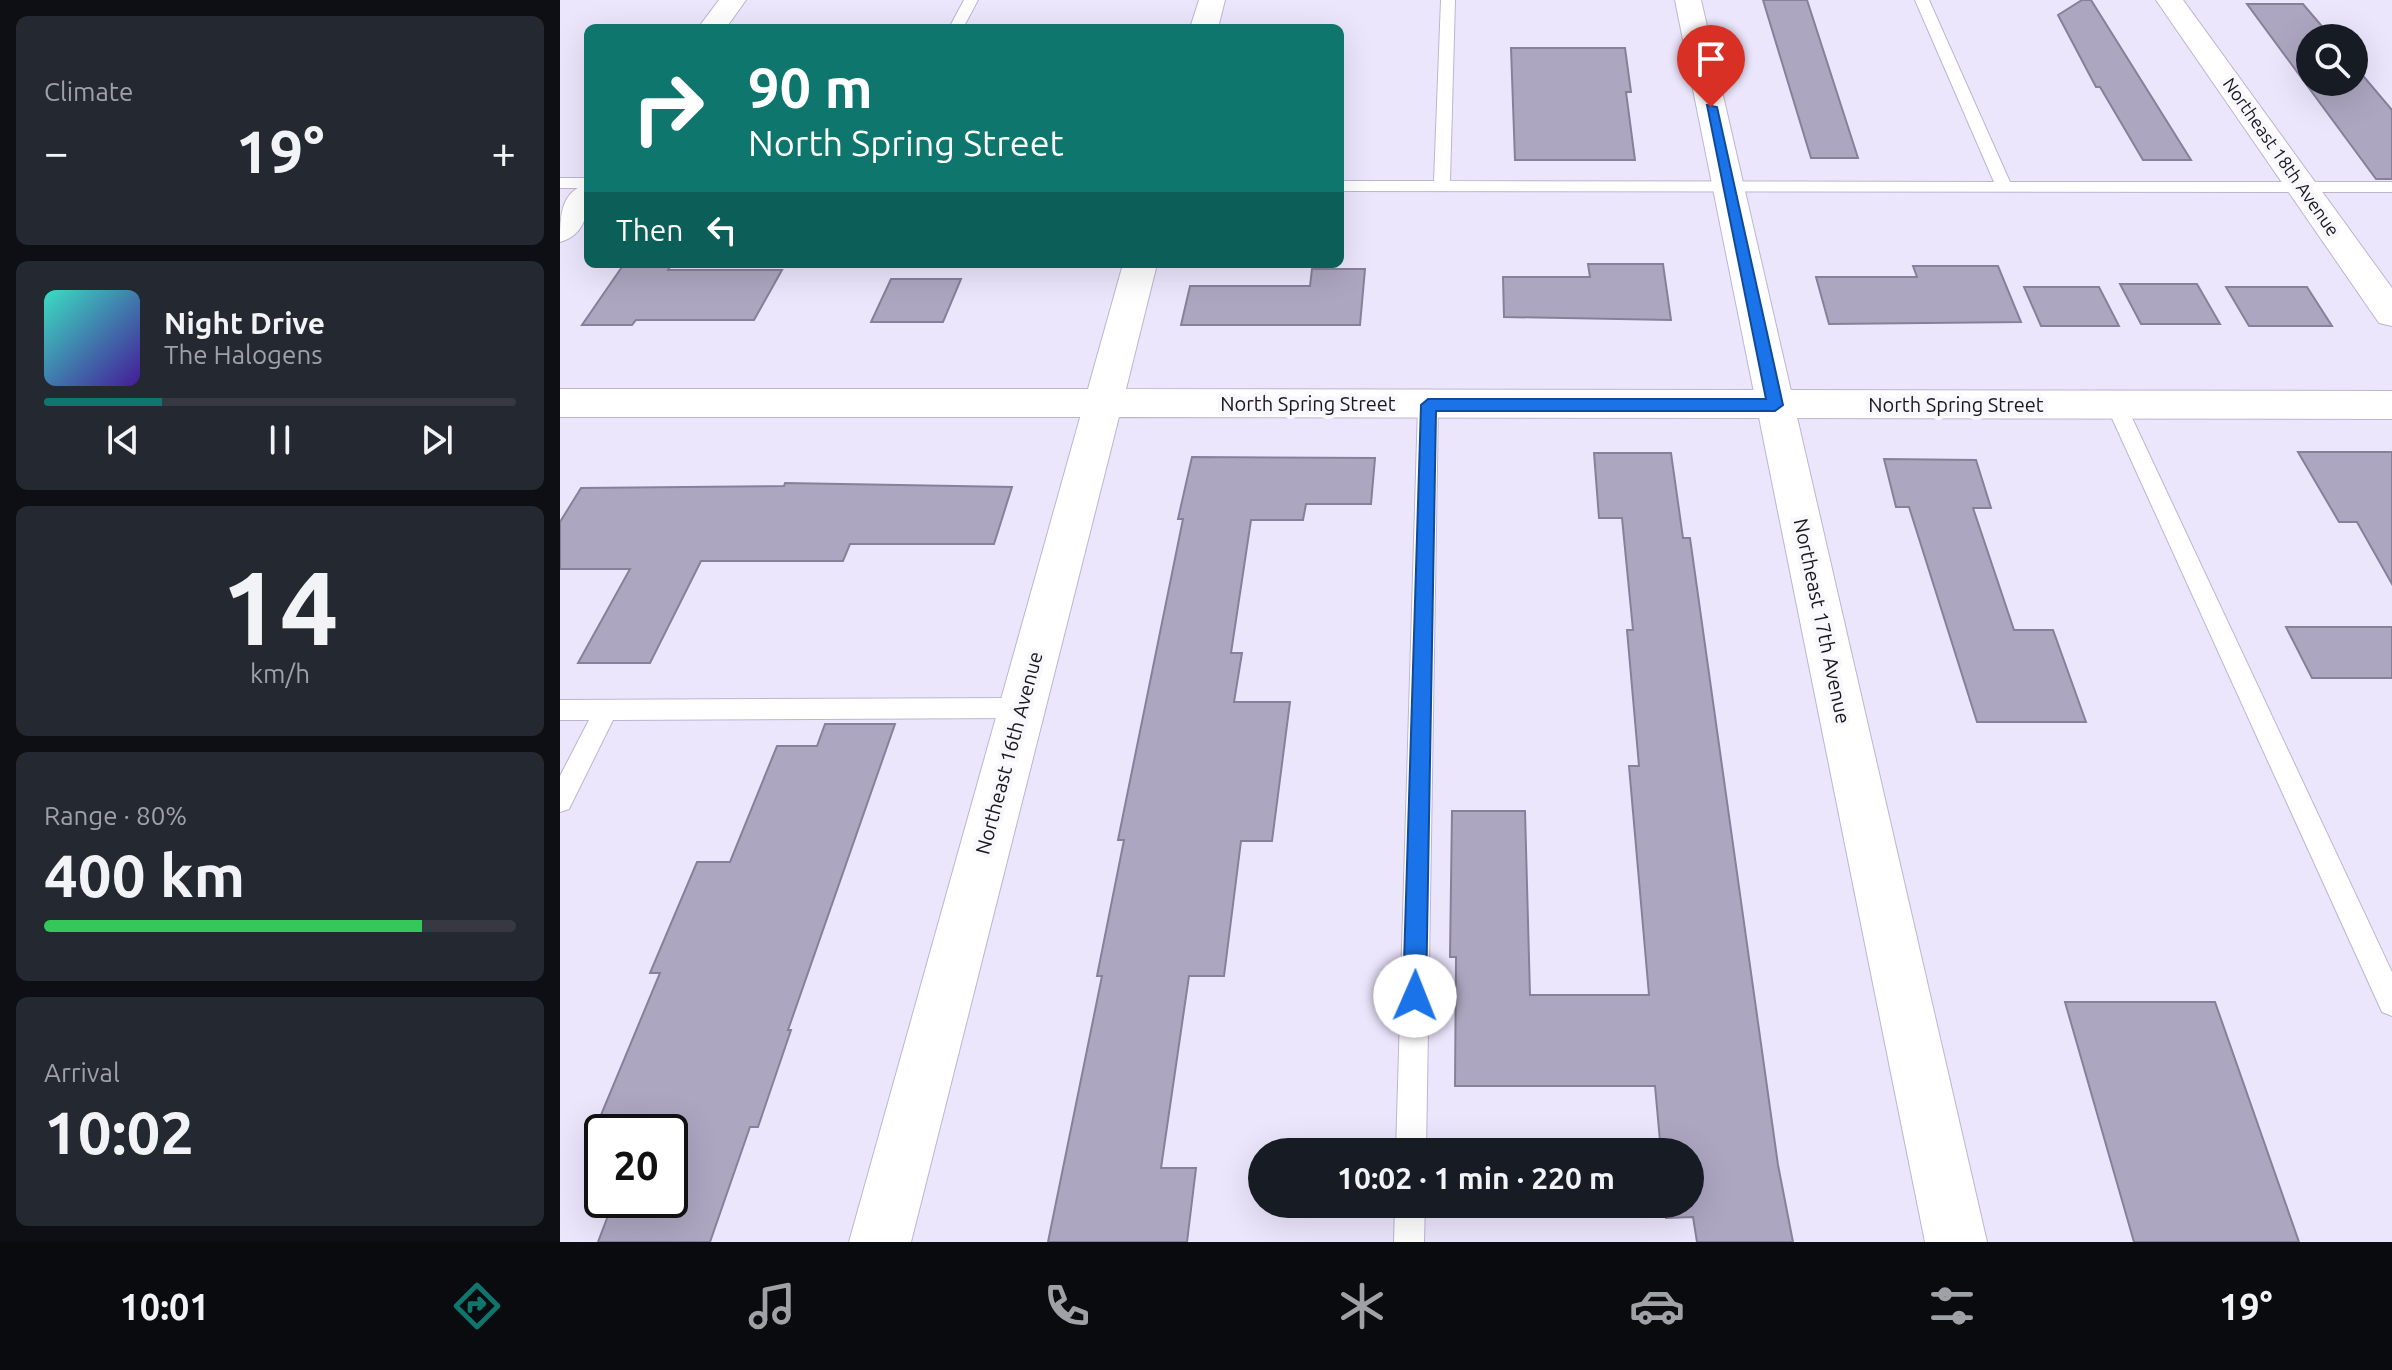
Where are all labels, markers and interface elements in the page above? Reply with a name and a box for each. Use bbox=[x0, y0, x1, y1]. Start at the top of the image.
map controls bbox=[2296, 24, 2368, 96]
button: search bbox=[2296, 24, 2368, 96]
pin bbox=[1677, 25, 1745, 107]
icon: arrive bbox=[1689, 37, 1733, 81]
icon: right bbox=[616, 56, 720, 160]
text: 90 m bbox=[748, 56, 873, 119]
street label: Northeast 18th Avenue bbox=[2220, 74, 2344, 239]
text: Climate bbox=[44, 77, 133, 106]
text: 19° bbox=[236, 117, 324, 184]
text: North Spring Street bbox=[748, 122, 1064, 163]
text: − bbox=[44, 127, 69, 176]
text: + bbox=[491, 127, 516, 176]
icon: left bbox=[700, 208, 744, 252]
text: Then bbox=[616, 213, 684, 247]
text: Night Drive bbox=[164, 306, 325, 340]
text: The Halogens bbox=[164, 340, 323, 369]
street label: North Spring Street bbox=[1220, 392, 1396, 415]
street label: North Spring Street bbox=[1868, 393, 2044, 416]
icon: previous bbox=[101, 418, 145, 462]
icon: pause bbox=[258, 418, 302, 462]
icon: next bbox=[415, 418, 459, 462]
street label: Northeast 17th Avenue bbox=[1790, 516, 1855, 726]
text: 14 bbox=[221, 548, 339, 665]
street label: Northeast 16th Avenue bbox=[970, 649, 1047, 857]
text: km/h bbox=[250, 659, 310, 688]
text: Range · 80% bbox=[44, 801, 187, 830]
text: 400 km bbox=[44, 841, 245, 908]
position arrow bbox=[1373, 954, 1457, 1038]
text: Arrival bbox=[44, 1058, 120, 1087]
text: 10:02 bbox=[44, 1098, 194, 1165]
speed limit sign: 20 bbox=[584, 1114, 688, 1218]
text: 10:02 · 1 min · 220 m bbox=[1337, 1161, 1615, 1195]
icon: directions bbox=[449, 1278, 505, 1334]
icon: music bbox=[744, 1278, 800, 1334]
icon: phone bbox=[1039, 1278, 1095, 1334]
icon: climate bbox=[1334, 1278, 1390, 1334]
icon: car bbox=[1629, 1278, 1685, 1334]
icon: filters bbox=[1924, 1278, 1980, 1334]
text: 10:01 bbox=[120, 1286, 210, 1327]
text: 19° bbox=[2219, 1286, 2272, 1327]

